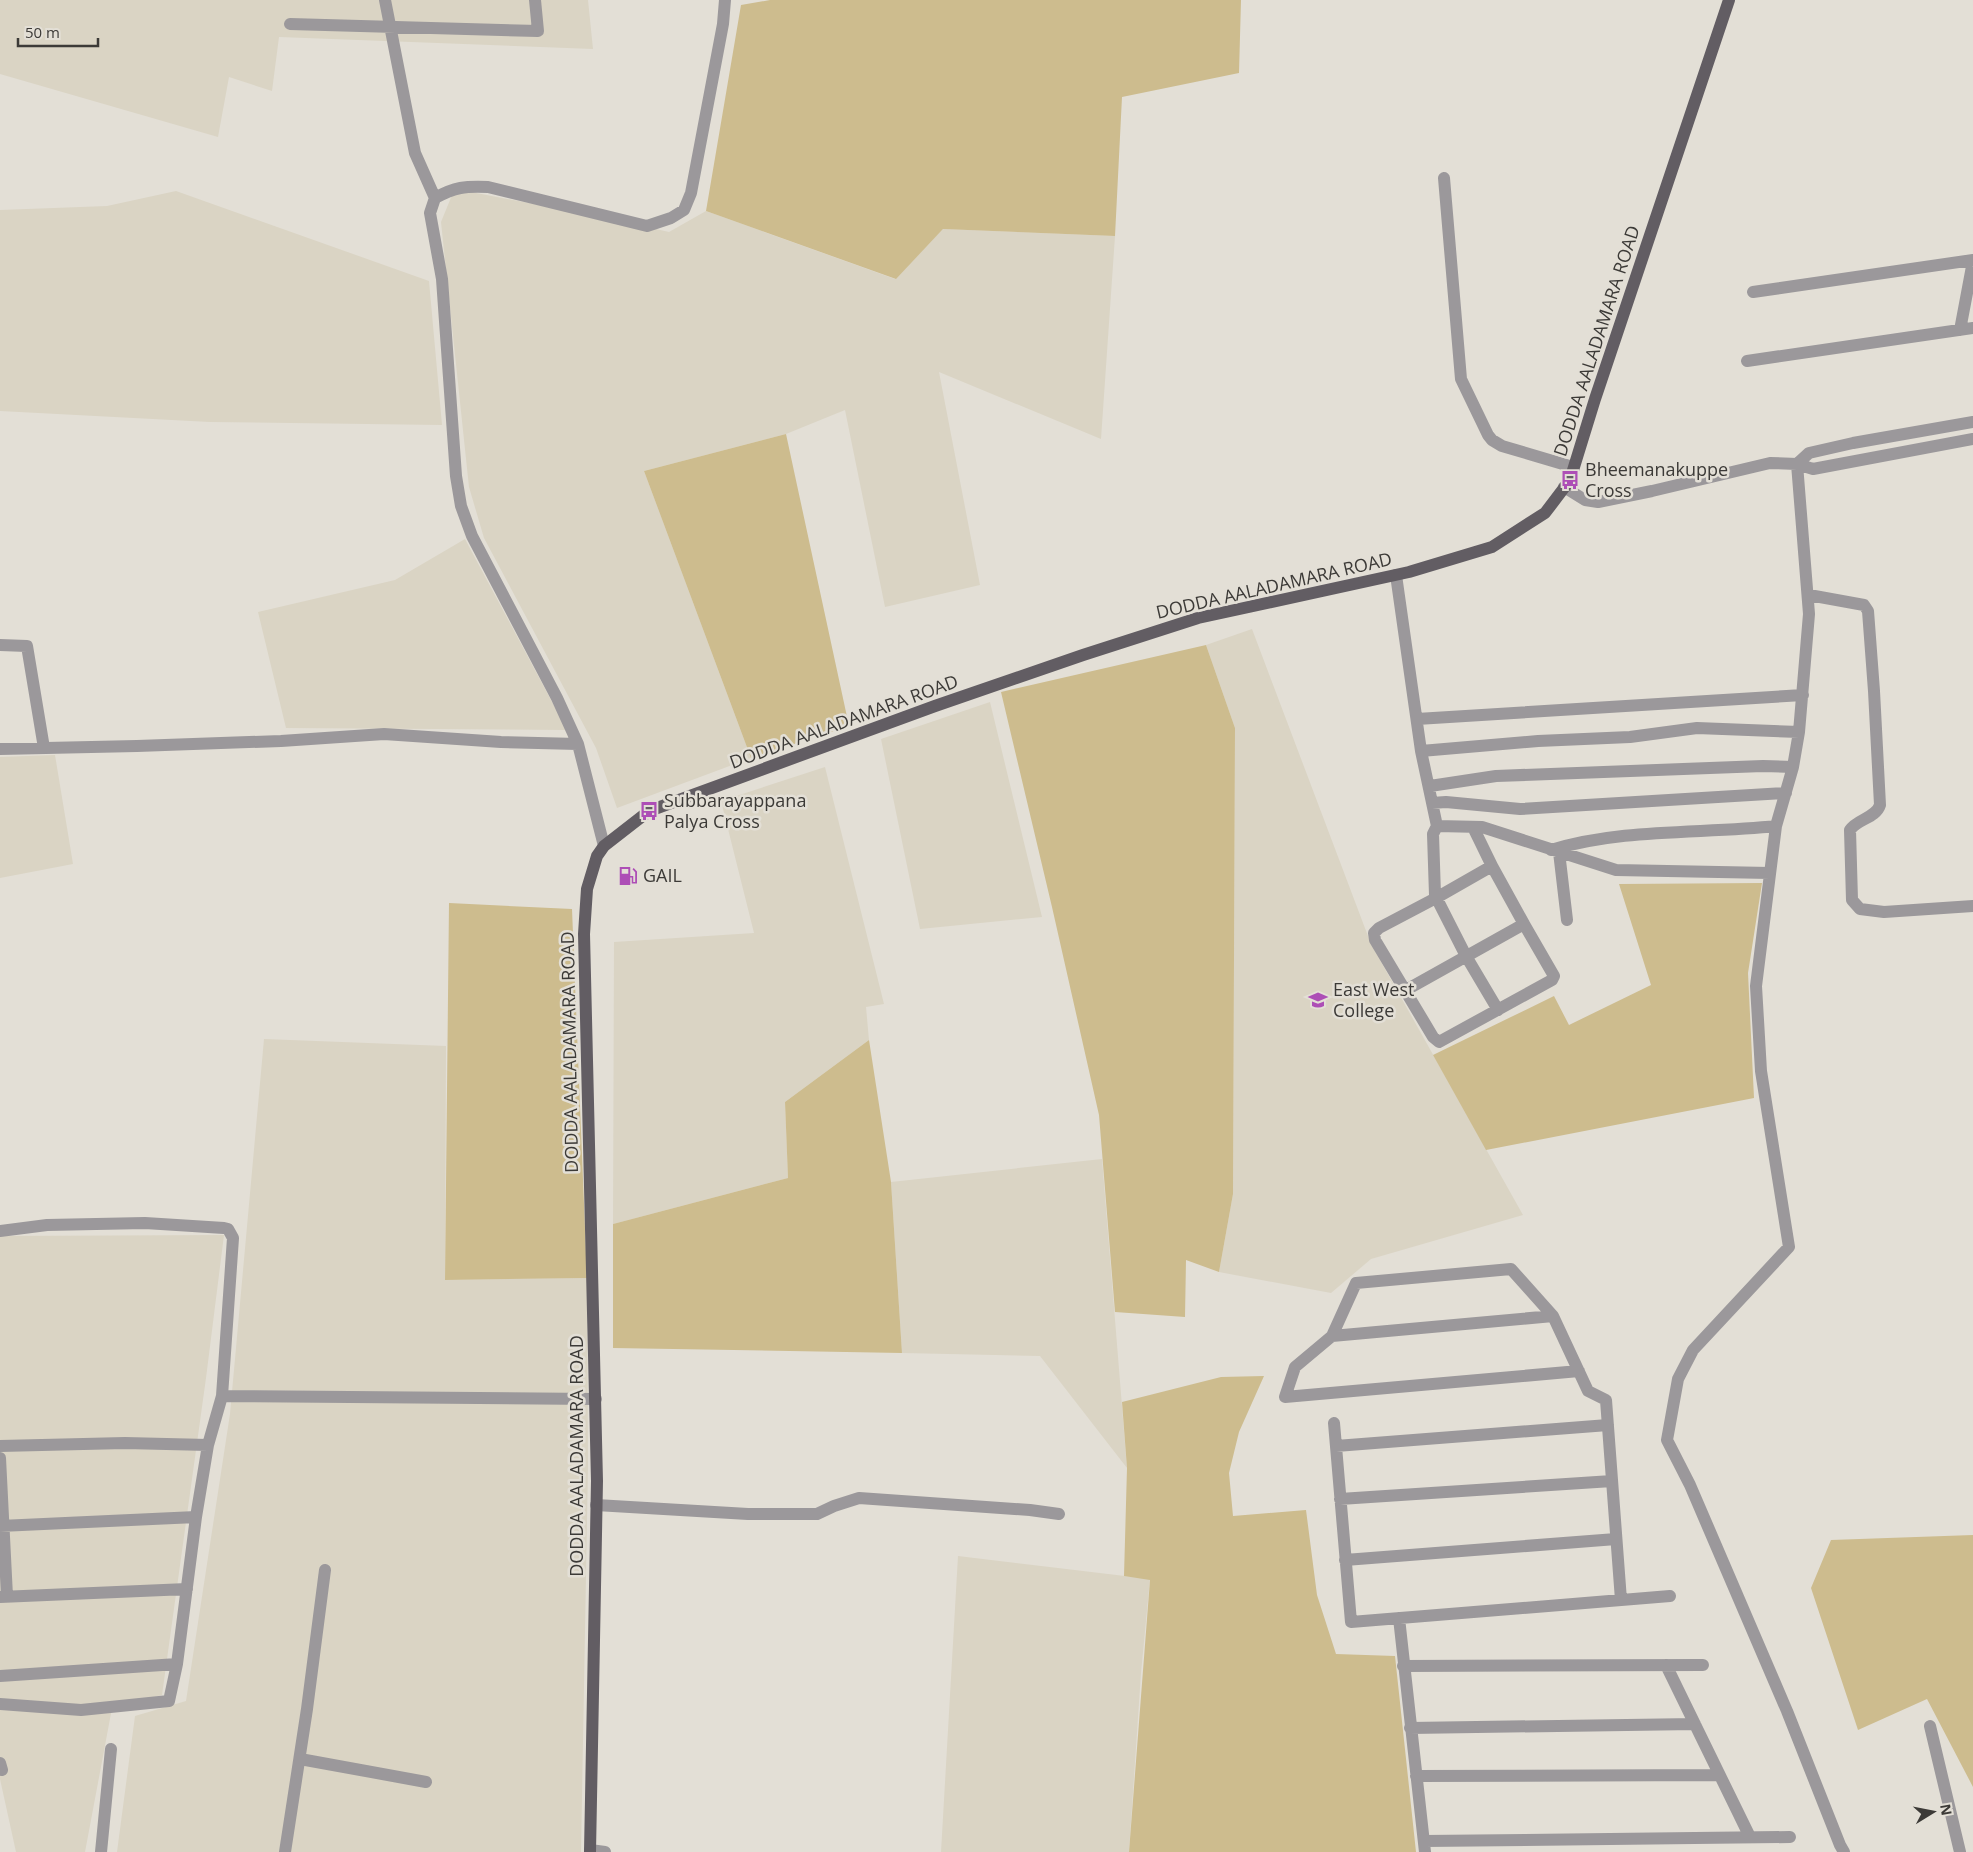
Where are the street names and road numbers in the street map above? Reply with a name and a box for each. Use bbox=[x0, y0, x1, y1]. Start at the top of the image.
street label: DODDA AALADAMARA ROAD bbox=[1547, 222, 1645, 459]
street label: DODDA AALADAMARA ROAD bbox=[1153, 546, 1394, 624]
street label: DODDA AALADAMARA ROAD bbox=[726, 668, 961, 774]
street label: DODDA AALADAMARA ROAD bbox=[555, 931, 583, 1173]
street label: DODDA AALADAMARA ROAD bbox=[564, 1335, 588, 1577]

